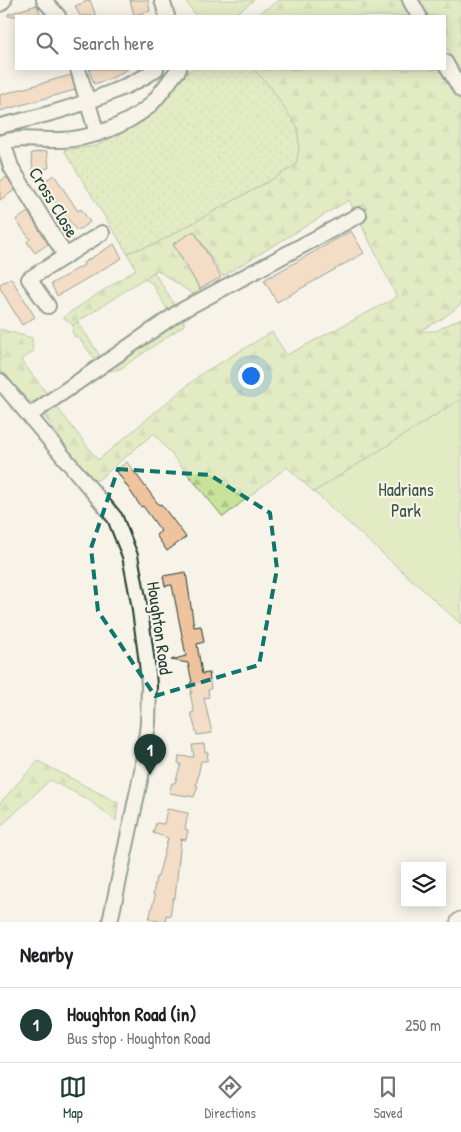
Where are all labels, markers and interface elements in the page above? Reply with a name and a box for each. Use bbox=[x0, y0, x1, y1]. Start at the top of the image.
search box bbox=[15, 15, 446, 70]
icon: search bbox=[33, 29, 61, 57]
text: Search here bbox=[73, 30, 154, 56]
street label: Cross Close bbox=[23, 162, 85, 242]
your location bbox=[238, 363, 264, 389]
park label: Hadrians Park bbox=[378, 477, 434, 523]
street label: Houghton Road bbox=[141, 580, 179, 676]
pin: 1 bbox=[134, 734, 166, 775]
map controls bbox=[401, 862, 446, 907]
button: layers bbox=[401, 862, 446, 907]
text: Nearby bbox=[20, 940, 73, 969]
text: Houghton Road (in) bbox=[67, 1001, 196, 1027]
text: 1 bbox=[33, 1014, 39, 1036]
text: 250 m bbox=[405, 1014, 441, 1036]
text: Bus stop · Houghton Road bbox=[67, 1027, 210, 1049]
tab: Map bbox=[59, 1073, 87, 1122]
tab: Directions bbox=[204, 1073, 256, 1122]
tab: Saved bbox=[374, 1073, 402, 1122]

